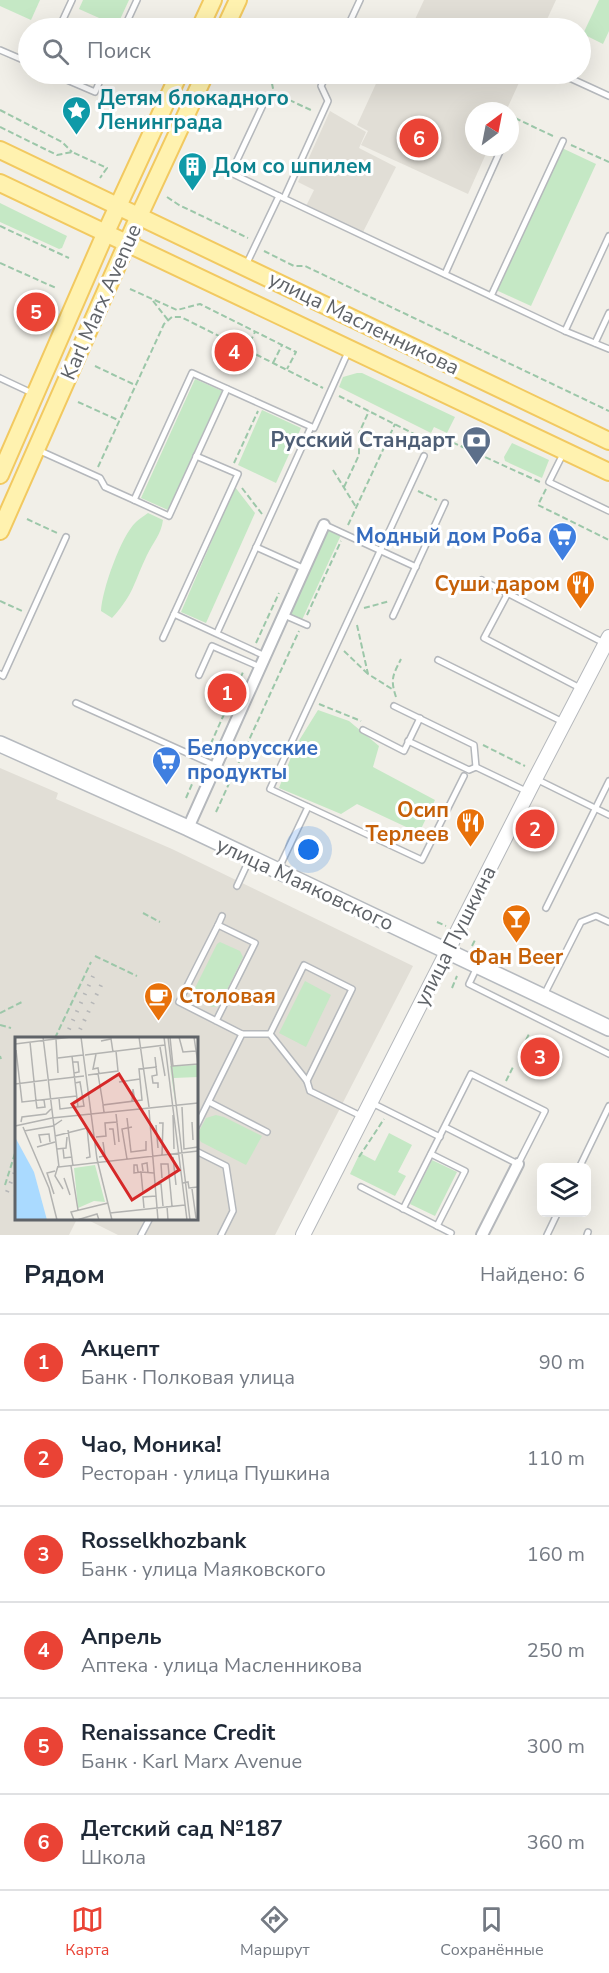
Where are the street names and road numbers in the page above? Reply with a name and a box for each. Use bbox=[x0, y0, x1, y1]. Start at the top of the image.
street label: Karl Marx Avenue bbox=[54, 220, 148, 384]
street label: улица Масленникова bbox=[264, 265, 464, 381]
street label: улица Маяковского bbox=[212, 831, 398, 937]
street label: улица Пушкина bbox=[407, 861, 503, 1011]

